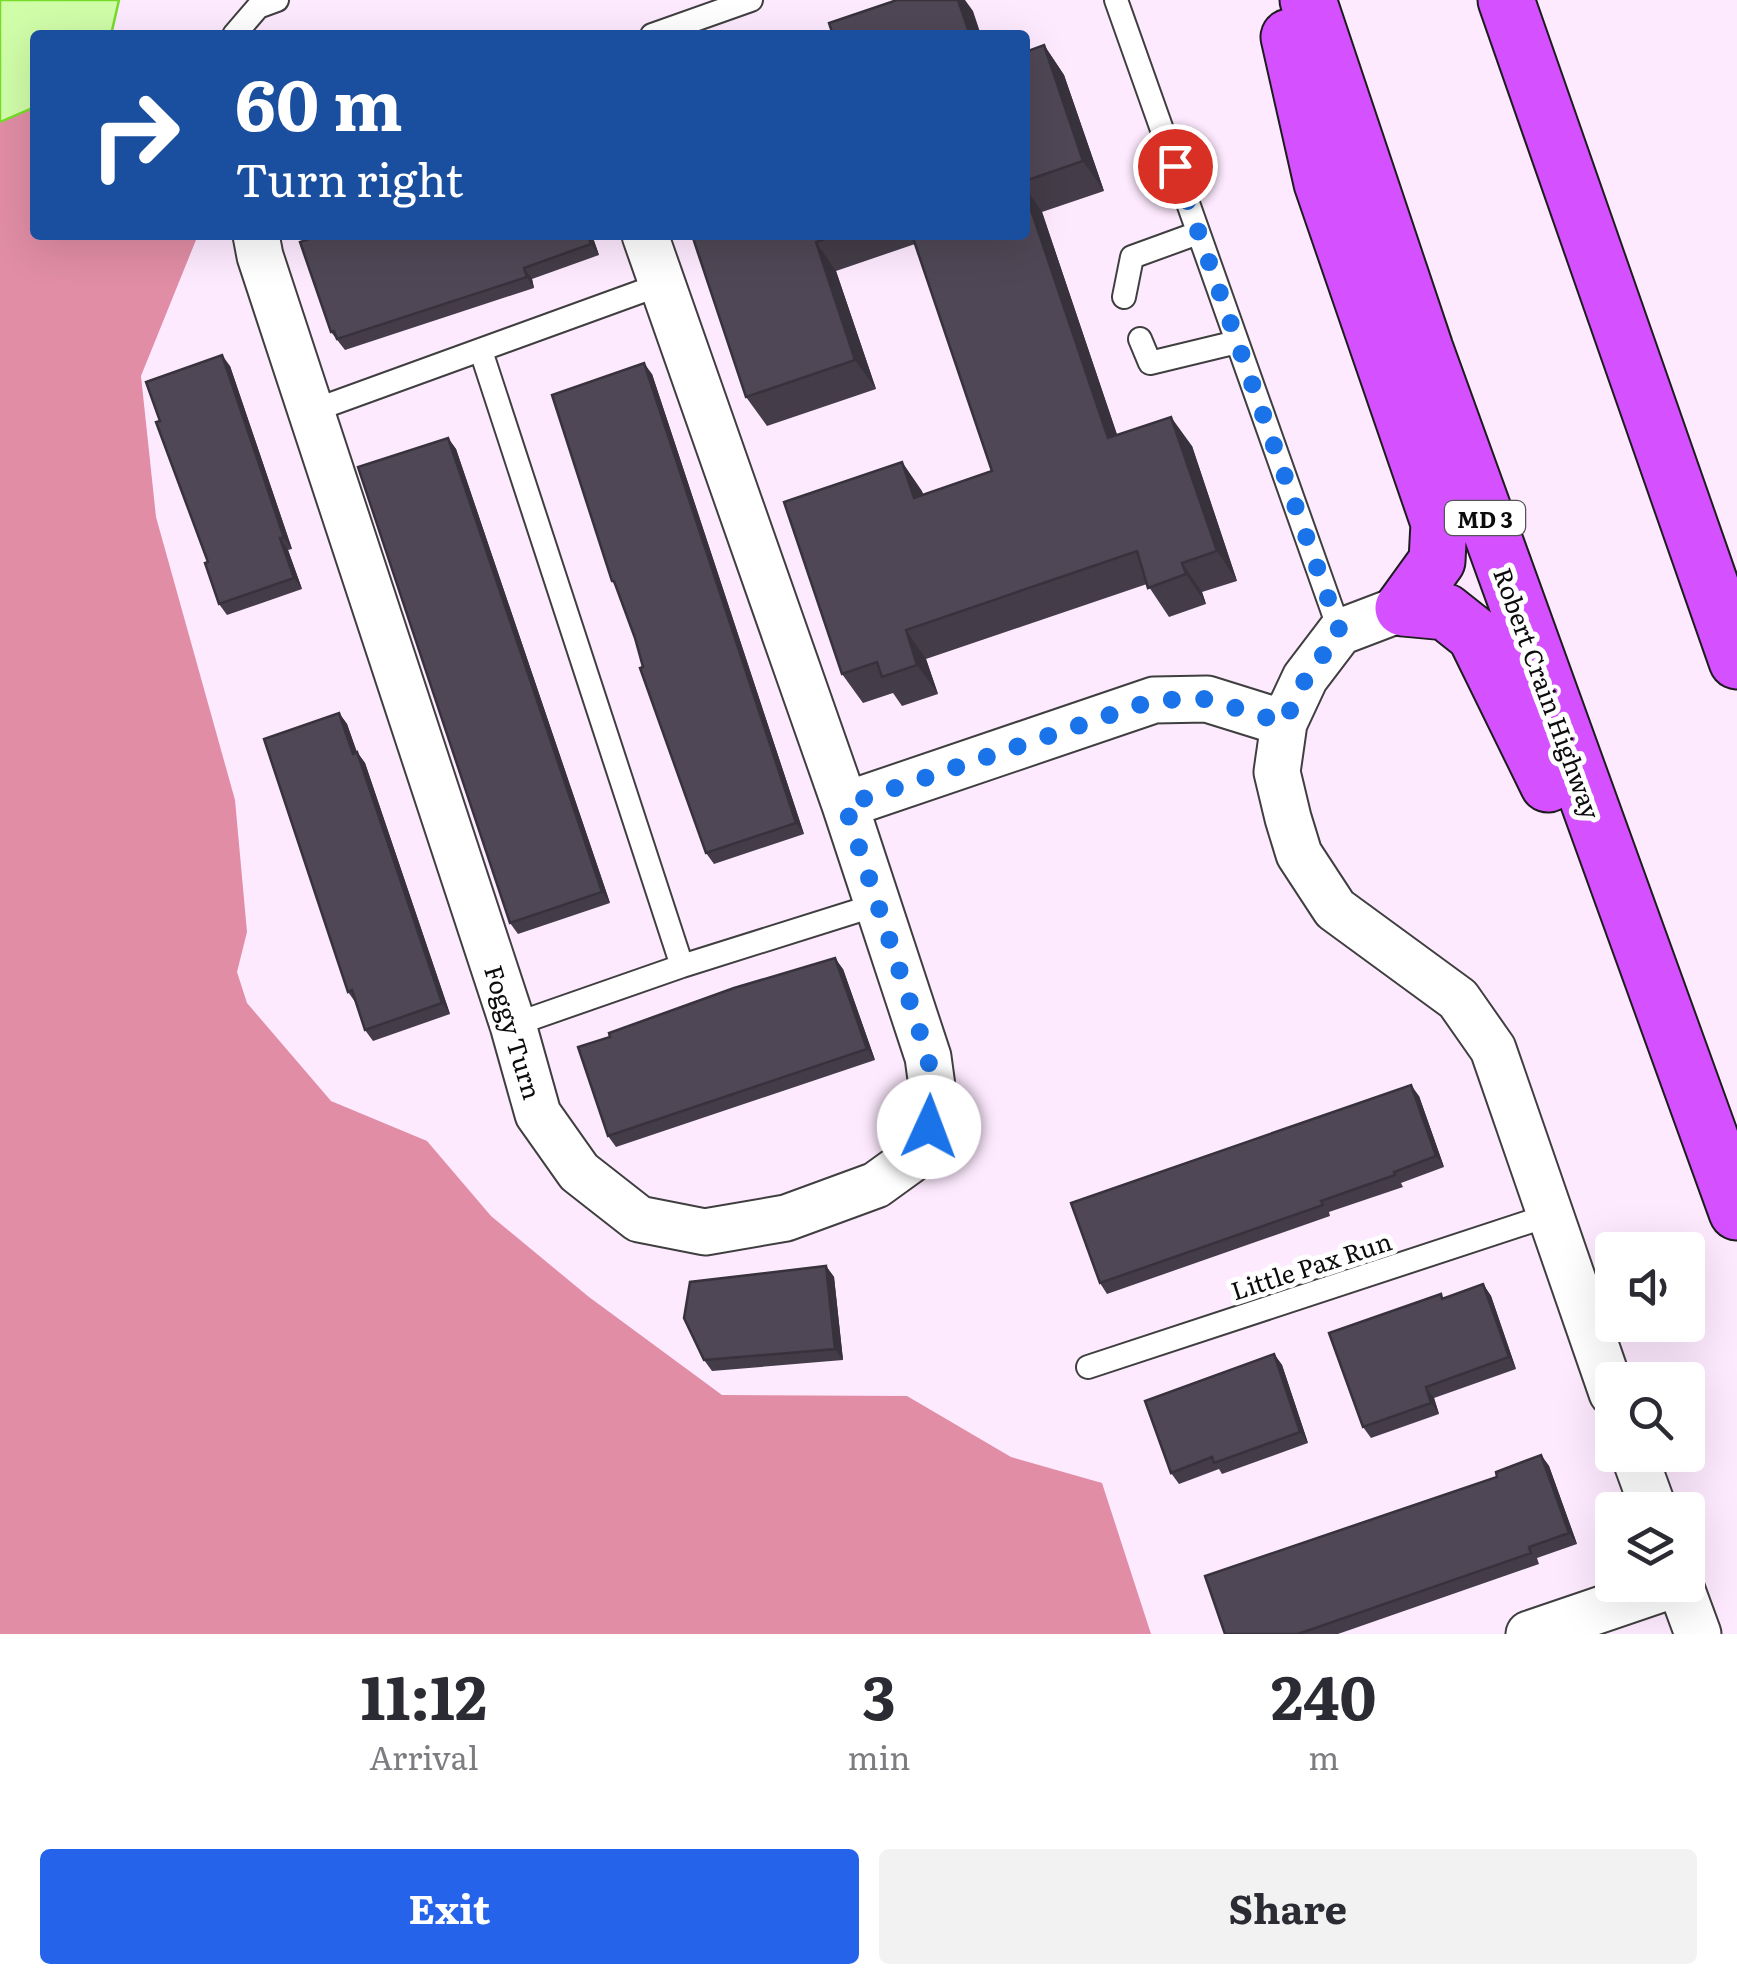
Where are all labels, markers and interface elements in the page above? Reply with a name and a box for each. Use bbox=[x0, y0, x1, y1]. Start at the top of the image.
text: 60 m bbox=[235, 49, 403, 153]
icon: right bbox=[70, 70, 200, 200]
pin bbox=[1133, 124, 1218, 209]
icon: arrive bbox=[1148, 139, 1203, 194]
text: Turn right bbox=[235, 144, 463, 211]
road number: MD 3 bbox=[1445, 501, 1525, 535]
street label: Robert Crain Highway bbox=[1485, 562, 1611, 824]
street label: Foggy Turn bbox=[476, 960, 552, 1104]
position arrow bbox=[877, 1075, 981, 1179]
street label: Little Pax Run bbox=[1226, 1222, 1396, 1308]
map controls bbox=[1595, 1232, 1705, 1602]
button: sound bbox=[1595, 1232, 1705, 1342]
button: search bbox=[1595, 1362, 1705, 1472]
button: layers bbox=[1595, 1492, 1705, 1602]
text: 11:12 bbox=[361, 1649, 487, 1738]
text: 3 bbox=[862, 1649, 896, 1738]
text: 240 bbox=[1271, 1649, 1376, 1738]
text: Arrival bbox=[369, 1732, 478, 1780]
text: min bbox=[848, 1732, 911, 1780]
text: m bbox=[1308, 1732, 1339, 1780]
button: Exit bbox=[40, 1849, 859, 1964]
button: Share bbox=[879, 1849, 1697, 1964]

